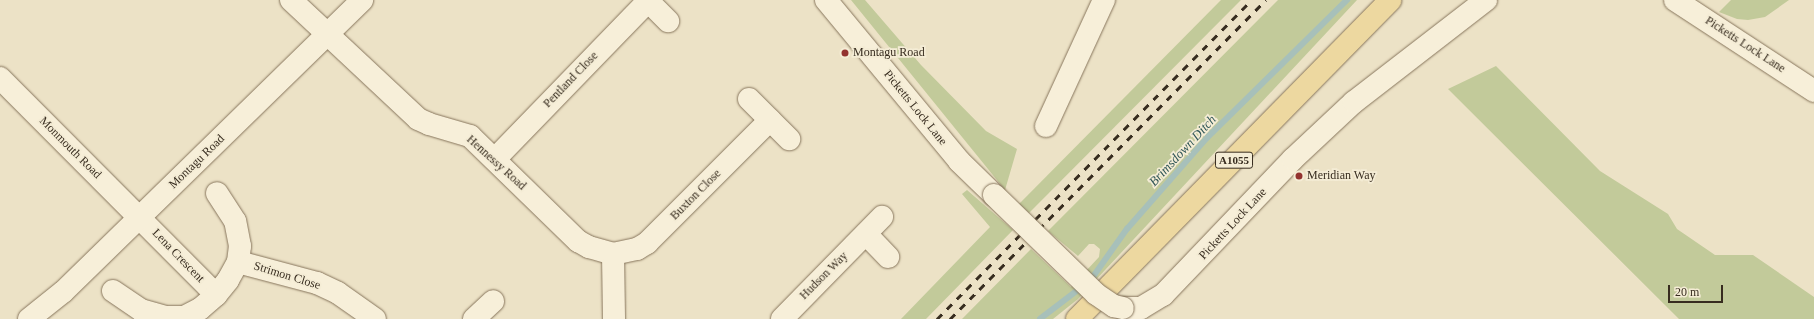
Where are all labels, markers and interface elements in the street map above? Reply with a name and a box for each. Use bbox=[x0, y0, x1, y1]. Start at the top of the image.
street label: Picketts Lock Lane bbox=[1702, 14, 1788, 76]
place label: Montagu Road bbox=[853, 46, 925, 60]
marker: Montagu Road bbox=[840, 48, 850, 58]
street label: Pentland Close bbox=[541, 49, 601, 111]
street label: Picketts Lock Lane bbox=[880, 67, 950, 149]
water label: Brimsdown Ditch bbox=[1146, 112, 1220, 190]
street label: Monmouth Road bbox=[36, 114, 104, 182]
street label: Montagu Road bbox=[166, 132, 228, 192]
street label: Hennessy Road bbox=[463, 133, 529, 193]
road number: A1055 bbox=[1215, 151, 1253, 169]
street label: Buxton Close bbox=[668, 167, 724, 223]
place label: Meridian Way bbox=[1307, 169, 1376, 183]
marker: Meridian Way bbox=[1294, 171, 1304, 181]
street label: Picketts Lock Lane bbox=[1196, 185, 1270, 263]
street label: Lena Crescent bbox=[149, 226, 207, 286]
street label: Hudson Way bbox=[797, 249, 851, 303]
street label: Strimon Close bbox=[252, 259, 322, 293]
scale bar bbox=[1670, 277, 1725, 303]
text: 20 m bbox=[1675, 285, 1699, 299]

